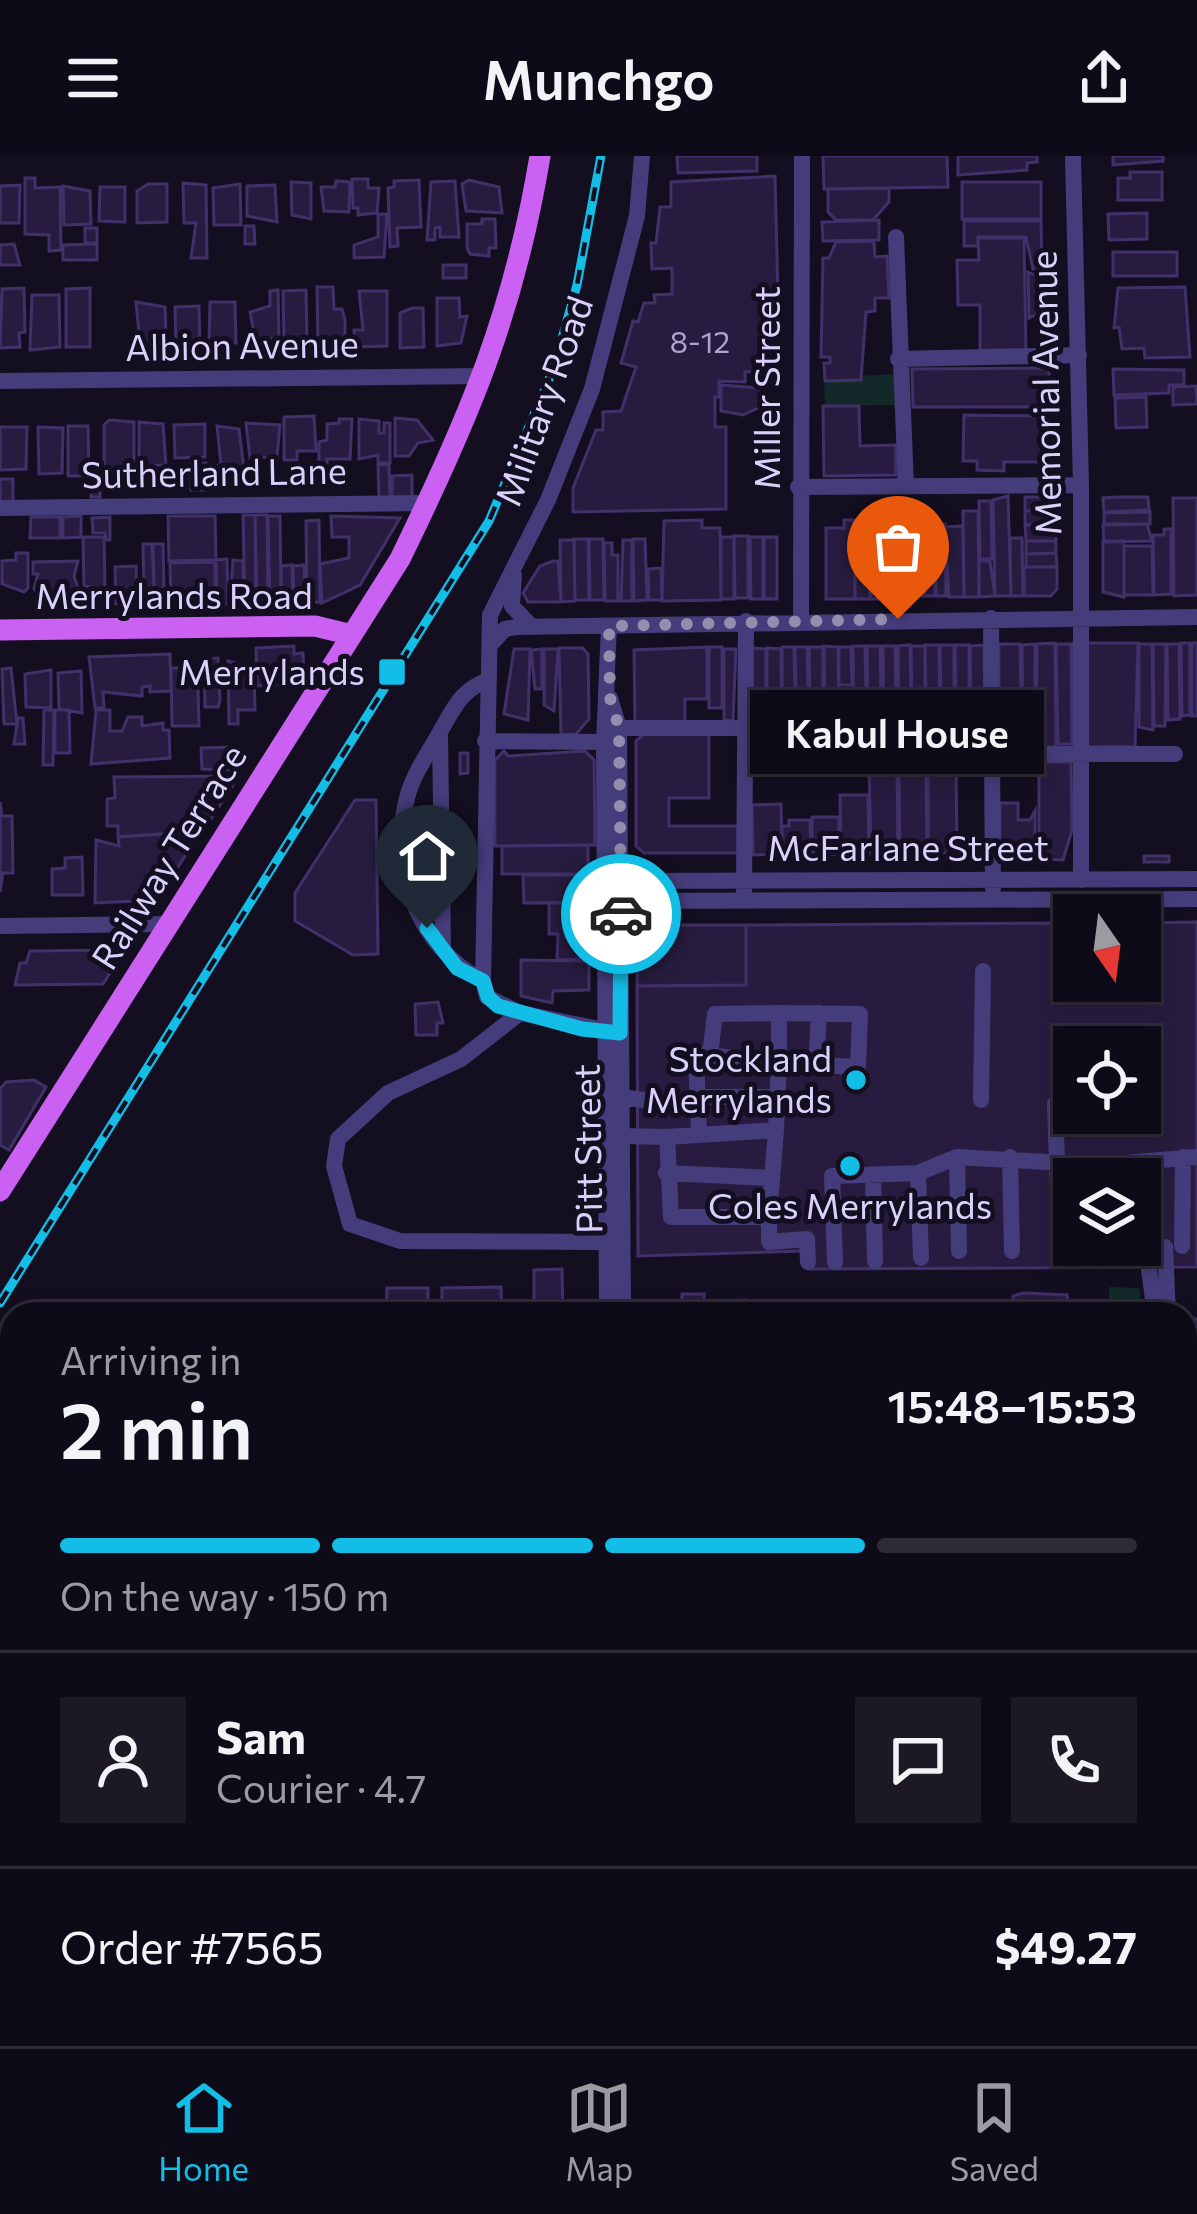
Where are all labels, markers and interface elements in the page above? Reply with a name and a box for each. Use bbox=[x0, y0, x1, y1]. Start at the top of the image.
icon: menu bbox=[60, 45, 126, 111]
text: Munchgo bbox=[482, 45, 715, 111]
icon: share bbox=[1071, 45, 1137, 111]
street label: Memorial Avenue bbox=[1020, 250, 1068, 536]
street label: Miller Street bbox=[743, 286, 787, 490]
street label: Military Road bbox=[484, 290, 600, 511]
street label: Albion Avenue bbox=[125, 320, 359, 368]
house number: 8-12 bbox=[670, 322, 730, 359]
street label: Sutherland Lane bbox=[81, 447, 347, 495]
pin bbox=[847, 496, 949, 619]
icon: bag bbox=[865, 514, 931, 580]
street label: Merrylands Road bbox=[35, 572, 313, 616]
place label: Merrylands bbox=[178, 648, 365, 692]
marker: Merrylands bbox=[376, 656, 408, 688]
callout: Kabul House bbox=[751, 691, 1045, 775]
text: Kabul House bbox=[785, 708, 1009, 756]
street label: Railway Terrace bbox=[81, 735, 254, 977]
pin bbox=[376, 805, 478, 928]
icon: home bbox=[394, 823, 460, 889]
street label: McFarlane Street bbox=[767, 824, 1049, 868]
courier bbox=[561, 854, 681, 974]
icon: car bbox=[588, 881, 654, 947]
north arrow bbox=[1053, 894, 1161, 1002]
map controls bbox=[1053, 894, 1161, 1266]
button: locate bbox=[1053, 1026, 1161, 1134]
place label: Stockland Merrylands bbox=[645, 1035, 832, 1120]
street label: Pitt Street bbox=[563, 1064, 609, 1234]
marker: Stockland Merrylands bbox=[843, 1067, 869, 1093]
marker: Coles Merrylands bbox=[837, 1153, 863, 1179]
button: layers bbox=[1053, 1158, 1161, 1266]
place label: Coles Merrylands bbox=[708, 1182, 992, 1226]
text: Arriving in bbox=[60, 1335, 241, 1383]
text: 15:48–15:53 bbox=[887, 1377, 1137, 1432]
text: 2 min bbox=[60, 1380, 253, 1475]
text: On the way · 150 m bbox=[60, 1571, 389, 1619]
button: person bbox=[60, 1697, 186, 1823]
button: chat bbox=[855, 1697, 981, 1823]
button: phone bbox=[1011, 1697, 1137, 1823]
text: Sam bbox=[216, 1708, 306, 1763]
text: Courier · 4.7 bbox=[216, 1763, 426, 1811]
text: Order #7565 bbox=[60, 1918, 324, 1973]
text: $49.27 bbox=[994, 1918, 1137, 1973]
tab: Home bbox=[158, 2075, 249, 2188]
tab: Map bbox=[565, 2075, 633, 2188]
tab: Saved bbox=[950, 2075, 1039, 2188]

